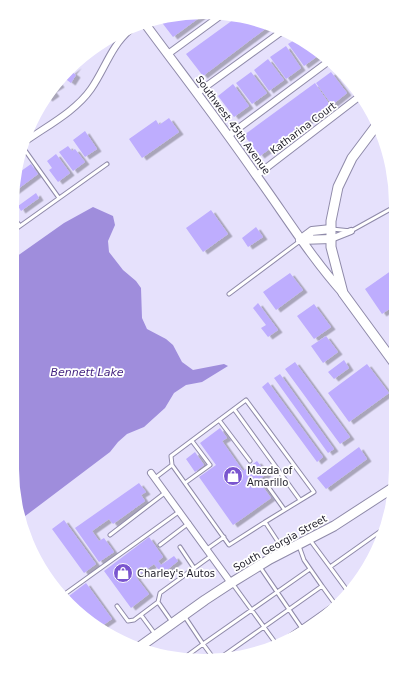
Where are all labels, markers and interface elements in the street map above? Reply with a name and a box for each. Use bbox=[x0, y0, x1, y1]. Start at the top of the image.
street label: Southwest 45th Avenue bbox=[194, 74, 272, 176]
street label: Katharina Court bbox=[268, 100, 338, 156]
water label: Bennett Lake bbox=[50, 366, 124, 379]
shop icon: Mazda of Amarillo bbox=[222, 465, 244, 487]
place label: Mazda of Amarillo bbox=[247, 465, 293, 488]
street label: South Georgia Street bbox=[231, 513, 329, 573]
shop icon: Charley's Autos bbox=[112, 562, 134, 584]
place label: Charley's Autos bbox=[137, 568, 215, 579]

